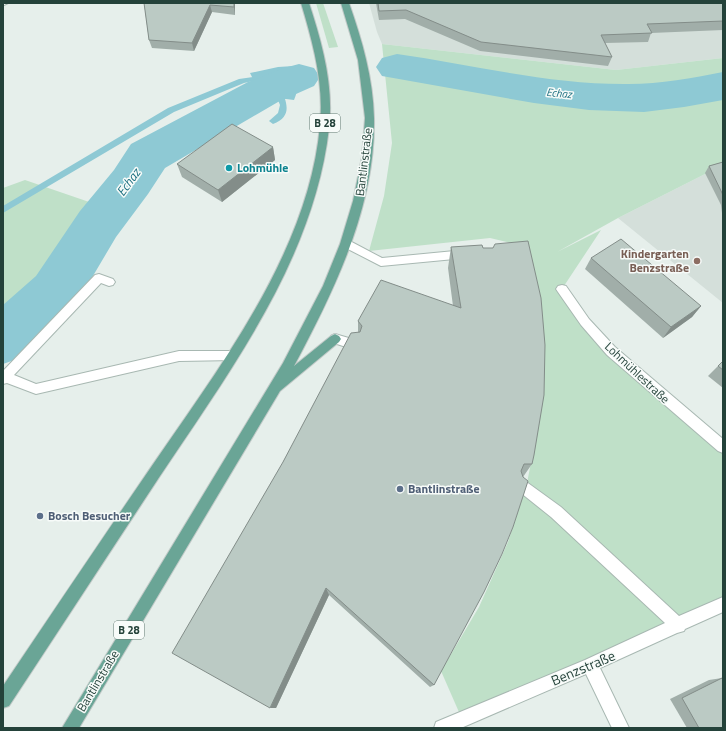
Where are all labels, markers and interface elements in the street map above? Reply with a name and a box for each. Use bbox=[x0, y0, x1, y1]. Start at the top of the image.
water label: Echaz bbox=[545, 84, 574, 102]
road number: B 28 bbox=[310, 114, 340, 132]
street label: Bantlinstraße bbox=[350, 127, 377, 197]
place label: Lohmühle bbox=[237, 158, 288, 177]
water label: Echaz bbox=[111, 163, 146, 200]
marker: Lohmühle bbox=[224, 163, 234, 173]
place label: Kindergarten Benzstraße bbox=[621, 244, 689, 277]
marker: Kindergarten Benzstraße bbox=[692, 256, 702, 266]
street label: Lohmühlestraße bbox=[600, 337, 674, 408]
place label: Bantlinstraße bbox=[408, 479, 480, 498]
marker: Bantlinstraße bbox=[395, 484, 405, 494]
place label: Bosch Besucher bbox=[48, 506, 131, 525]
marker: Bosch Besucher bbox=[35, 511, 45, 521]
road number: B 28 bbox=[114, 621, 144, 639]
street label: Benzstraße bbox=[547, 645, 618, 690]
street label: Bantlinstraße bbox=[72, 646, 123, 715]

